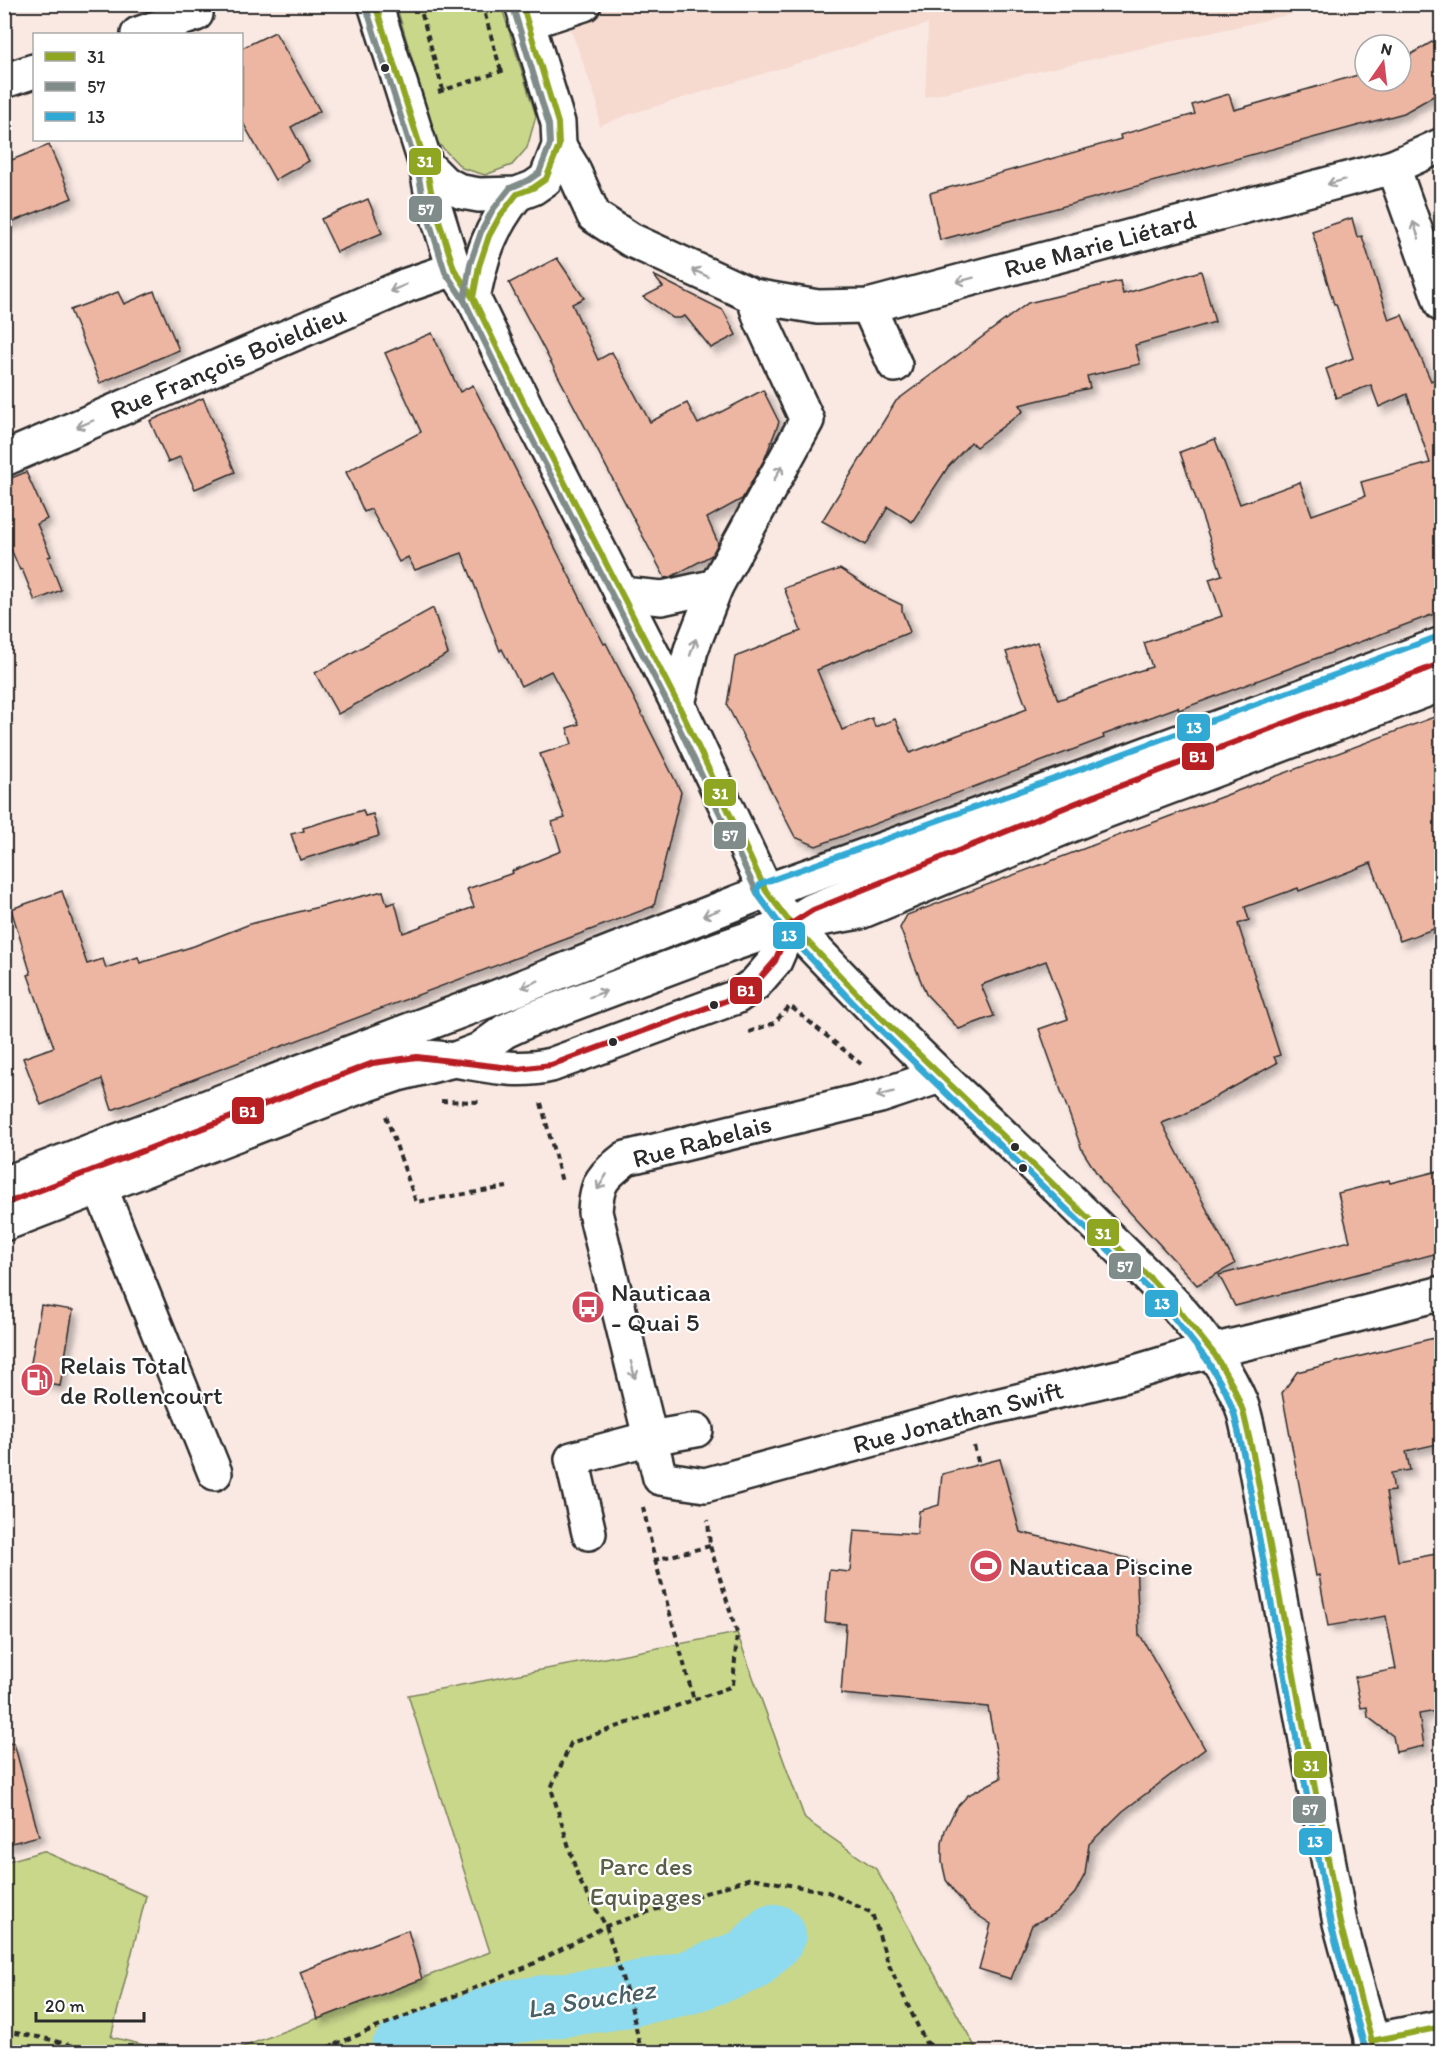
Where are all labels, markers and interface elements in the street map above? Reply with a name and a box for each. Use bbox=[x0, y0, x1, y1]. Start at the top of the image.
legend bbox=[33, 33, 243, 141]
north arrow bbox=[1353, 33, 1413, 93]
text: N bbox=[1379, 38, 1394, 59]
text: 31 bbox=[87, 46, 105, 68]
unlabelled marker bbox=[379, 62, 391, 74]
text: 57 bbox=[87, 76, 105, 98]
text: 13 bbox=[87, 106, 105, 128]
line badge: 31 bbox=[408, 147, 442, 176]
text: 31 bbox=[417, 152, 434, 171]
one-way arrow bbox=[1327, 177, 1346, 188]
line badge: 57 bbox=[408, 195, 443, 223]
text: 57 bbox=[418, 200, 434, 219]
street label: Rue Marie Liétard bbox=[1001, 203, 1199, 285]
one-way arrow bbox=[1409, 221, 1420, 240]
one-way arrow bbox=[691, 266, 709, 278]
one-way arrow bbox=[956, 275, 975, 286]
one-way arrow bbox=[390, 283, 408, 295]
street label: Rue François Boieldieu bbox=[105, 298, 351, 426]
one-way arrow bbox=[76, 419, 94, 431]
one-way arrow bbox=[773, 464, 784, 482]
one-way arrow bbox=[688, 638, 699, 657]
line badge: 13 bbox=[1176, 713, 1211, 742]
text: 13 bbox=[1186, 718, 1202, 737]
line badge: B1 bbox=[1181, 742, 1215, 771]
text: B1 bbox=[1189, 747, 1207, 766]
line badge: 31 bbox=[703, 778, 737, 807]
text: 31 bbox=[712, 784, 729, 803]
line badge: 57 bbox=[713, 821, 747, 850]
text: 57 bbox=[722, 826, 738, 845]
one-way arrow bbox=[703, 908, 721, 919]
line badge: 13 bbox=[772, 921, 806, 950]
text: 13 bbox=[781, 926, 797, 945]
line badge: B1 bbox=[729, 976, 763, 1005]
one-way arrow bbox=[521, 979, 540, 990]
text: B1 bbox=[737, 981, 755, 1000]
one-way arrow bbox=[588, 988, 607, 999]
unlabelled marker bbox=[708, 999, 720, 1011]
unlabelled marker bbox=[607, 1036, 619, 1048]
one-way arrow bbox=[876, 1089, 895, 1101]
line badge: B1 bbox=[231, 1096, 265, 1125]
text: B1 bbox=[239, 1102, 257, 1121]
street label: Rue Rabelais bbox=[629, 1107, 775, 1175]
unlabelled marker bbox=[1009, 1141, 1021, 1153]
unlabelled marker bbox=[1017, 1162, 1029, 1174]
one-way arrow bbox=[596, 1173, 608, 1190]
line badge: 31 bbox=[1086, 1218, 1120, 1247]
text: 31 bbox=[1095, 1224, 1112, 1243]
line badge: 57 bbox=[1108, 1252, 1142, 1280]
text: 57 bbox=[1117, 1257, 1133, 1276]
place label: Nauticaa - Quai 5 bbox=[611, 1276, 711, 1338]
bus stop icon: Nauticaa - Quai 5 bbox=[570, 1289, 606, 1325]
line badge: 13 bbox=[1144, 1289, 1179, 1318]
text: 13 bbox=[1154, 1294, 1170, 1313]
place label: Relais Total de Rollencourt bbox=[60, 1349, 223, 1411]
one-way arrow bbox=[628, 1360, 640, 1379]
fuel station icon: Relais Total de Rollencourt bbox=[19, 1362, 55, 1398]
street label: Rue Jonathan Swift bbox=[849, 1374, 1067, 1460]
sports icon: Nauticaa Piscine bbox=[968, 1548, 1004, 1584]
place label: Nauticaa Piscine bbox=[1009, 1550, 1193, 1582]
line badge: 31 bbox=[1293, 1750, 1328, 1779]
text: 31 bbox=[1303, 1756, 1320, 1775]
line badge: 57 bbox=[1292, 1795, 1327, 1824]
text: 57 bbox=[1302, 1800, 1318, 1819]
line badge: 13 bbox=[1298, 1827, 1333, 1856]
text: 13 bbox=[1307, 1832, 1323, 1851]
park label: Parc des Equipages bbox=[590, 1850, 702, 1912]
water label: La Souchez bbox=[524, 1972, 659, 2025]
scale bar bbox=[36, 1985, 144, 2023]
text: 20 m bbox=[45, 1995, 85, 2017]

